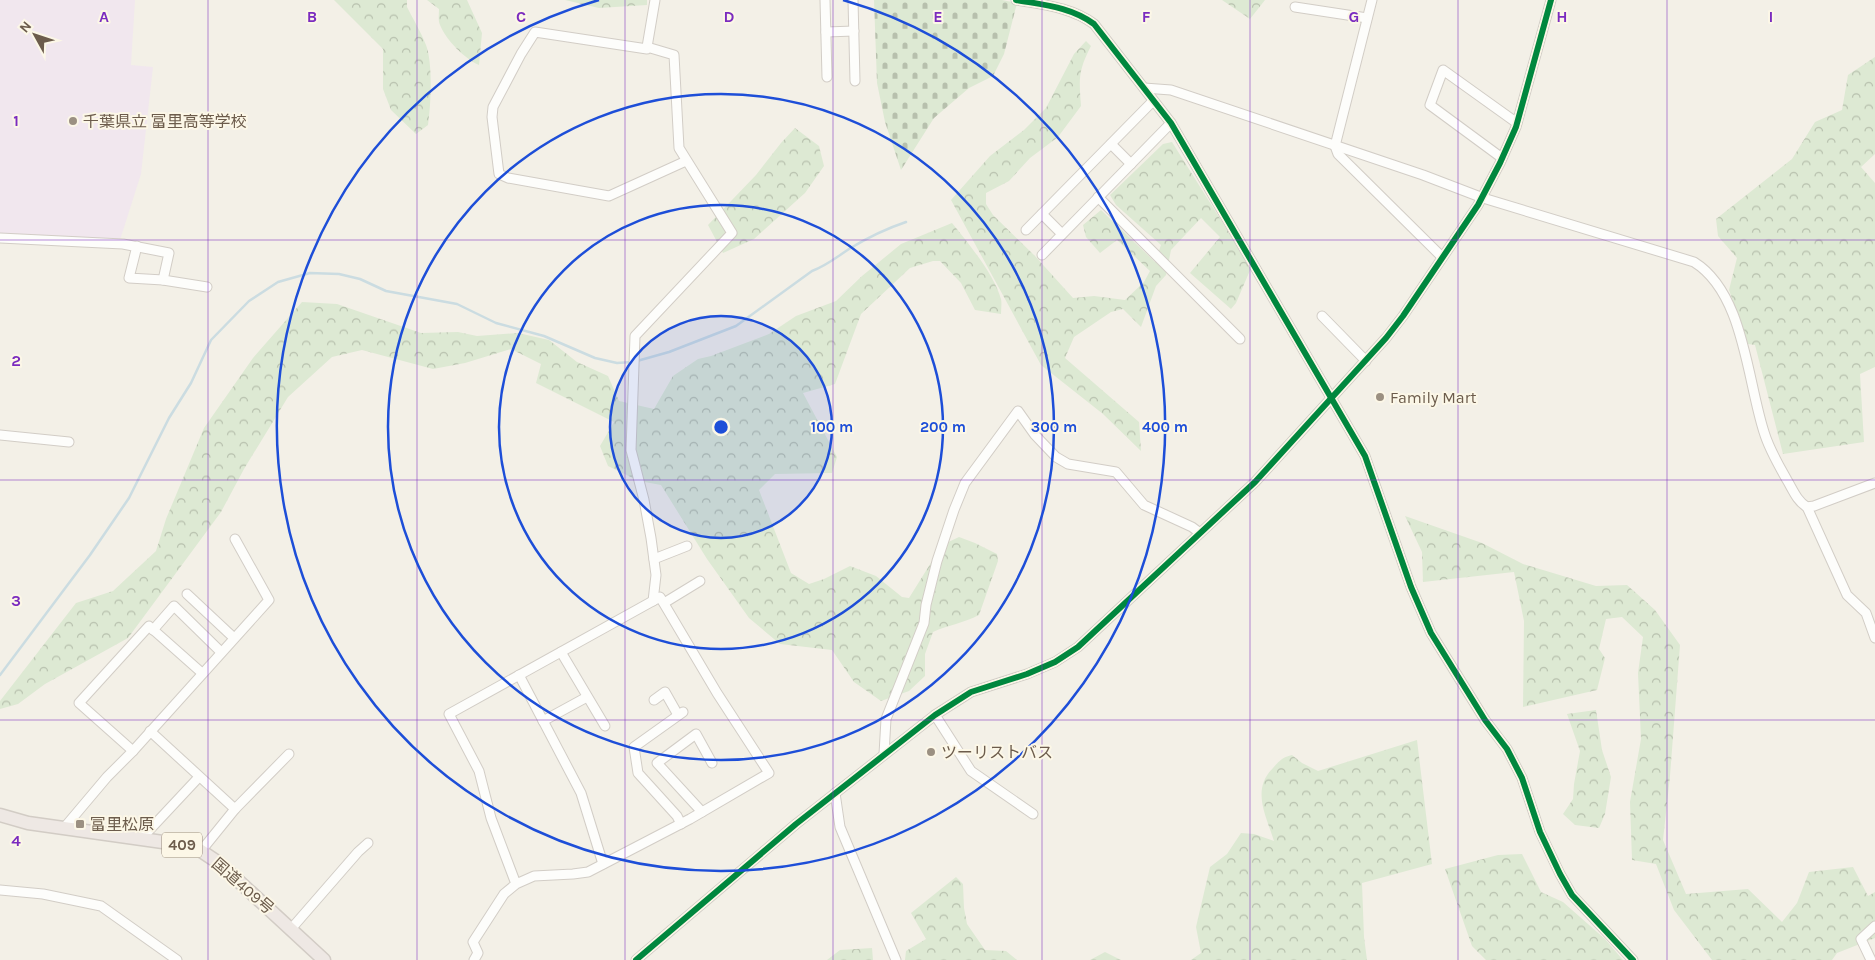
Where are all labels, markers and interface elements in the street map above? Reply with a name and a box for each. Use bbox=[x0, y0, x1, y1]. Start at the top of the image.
text: A bbox=[99, 7, 109, 26]
text: B bbox=[307, 7, 317, 26]
text: C bbox=[516, 7, 526, 26]
text: D bbox=[724, 7, 735, 26]
text: E bbox=[933, 7, 943, 26]
text: F bbox=[1142, 7, 1151, 26]
text: G bbox=[1349, 7, 1359, 26]
text: H bbox=[1556, 7, 1568, 26]
text: I bbox=[1769, 7, 1773, 26]
north arrow bbox=[10, 10, 60, 60]
text: N bbox=[16, 18, 35, 36]
text: 1 bbox=[13, 111, 19, 130]
place label: 千葉県立 富里高等学校 bbox=[83, 112, 247, 131]
marker: 千葉県立 富里高等学校 bbox=[67, 115, 79, 127]
text: 2 bbox=[11, 351, 21, 370]
place label: Family Mart bbox=[1390, 388, 1476, 407]
marker: Family Mart bbox=[1374, 391, 1386, 403]
centre of rings bbox=[712, 418, 730, 436]
text: 100 m bbox=[811, 418, 853, 436]
text: 200 m bbox=[920, 418, 966, 436]
text: 300 m bbox=[1031, 418, 1077, 436]
text: 400 m bbox=[1142, 418, 1188, 436]
text: 3 bbox=[11, 591, 21, 610]
place label: ツーリストバス bbox=[941, 743, 1053, 762]
marker: ツーリストバス bbox=[925, 746, 937, 758]
place label: 富里松原 bbox=[90, 815, 154, 834]
marker: 富里松原 bbox=[74, 818, 86, 830]
text: 4 bbox=[11, 831, 21, 850]
road number: 409 bbox=[162, 832, 202, 858]
street label: 国道409号 bbox=[208, 854, 278, 918]

